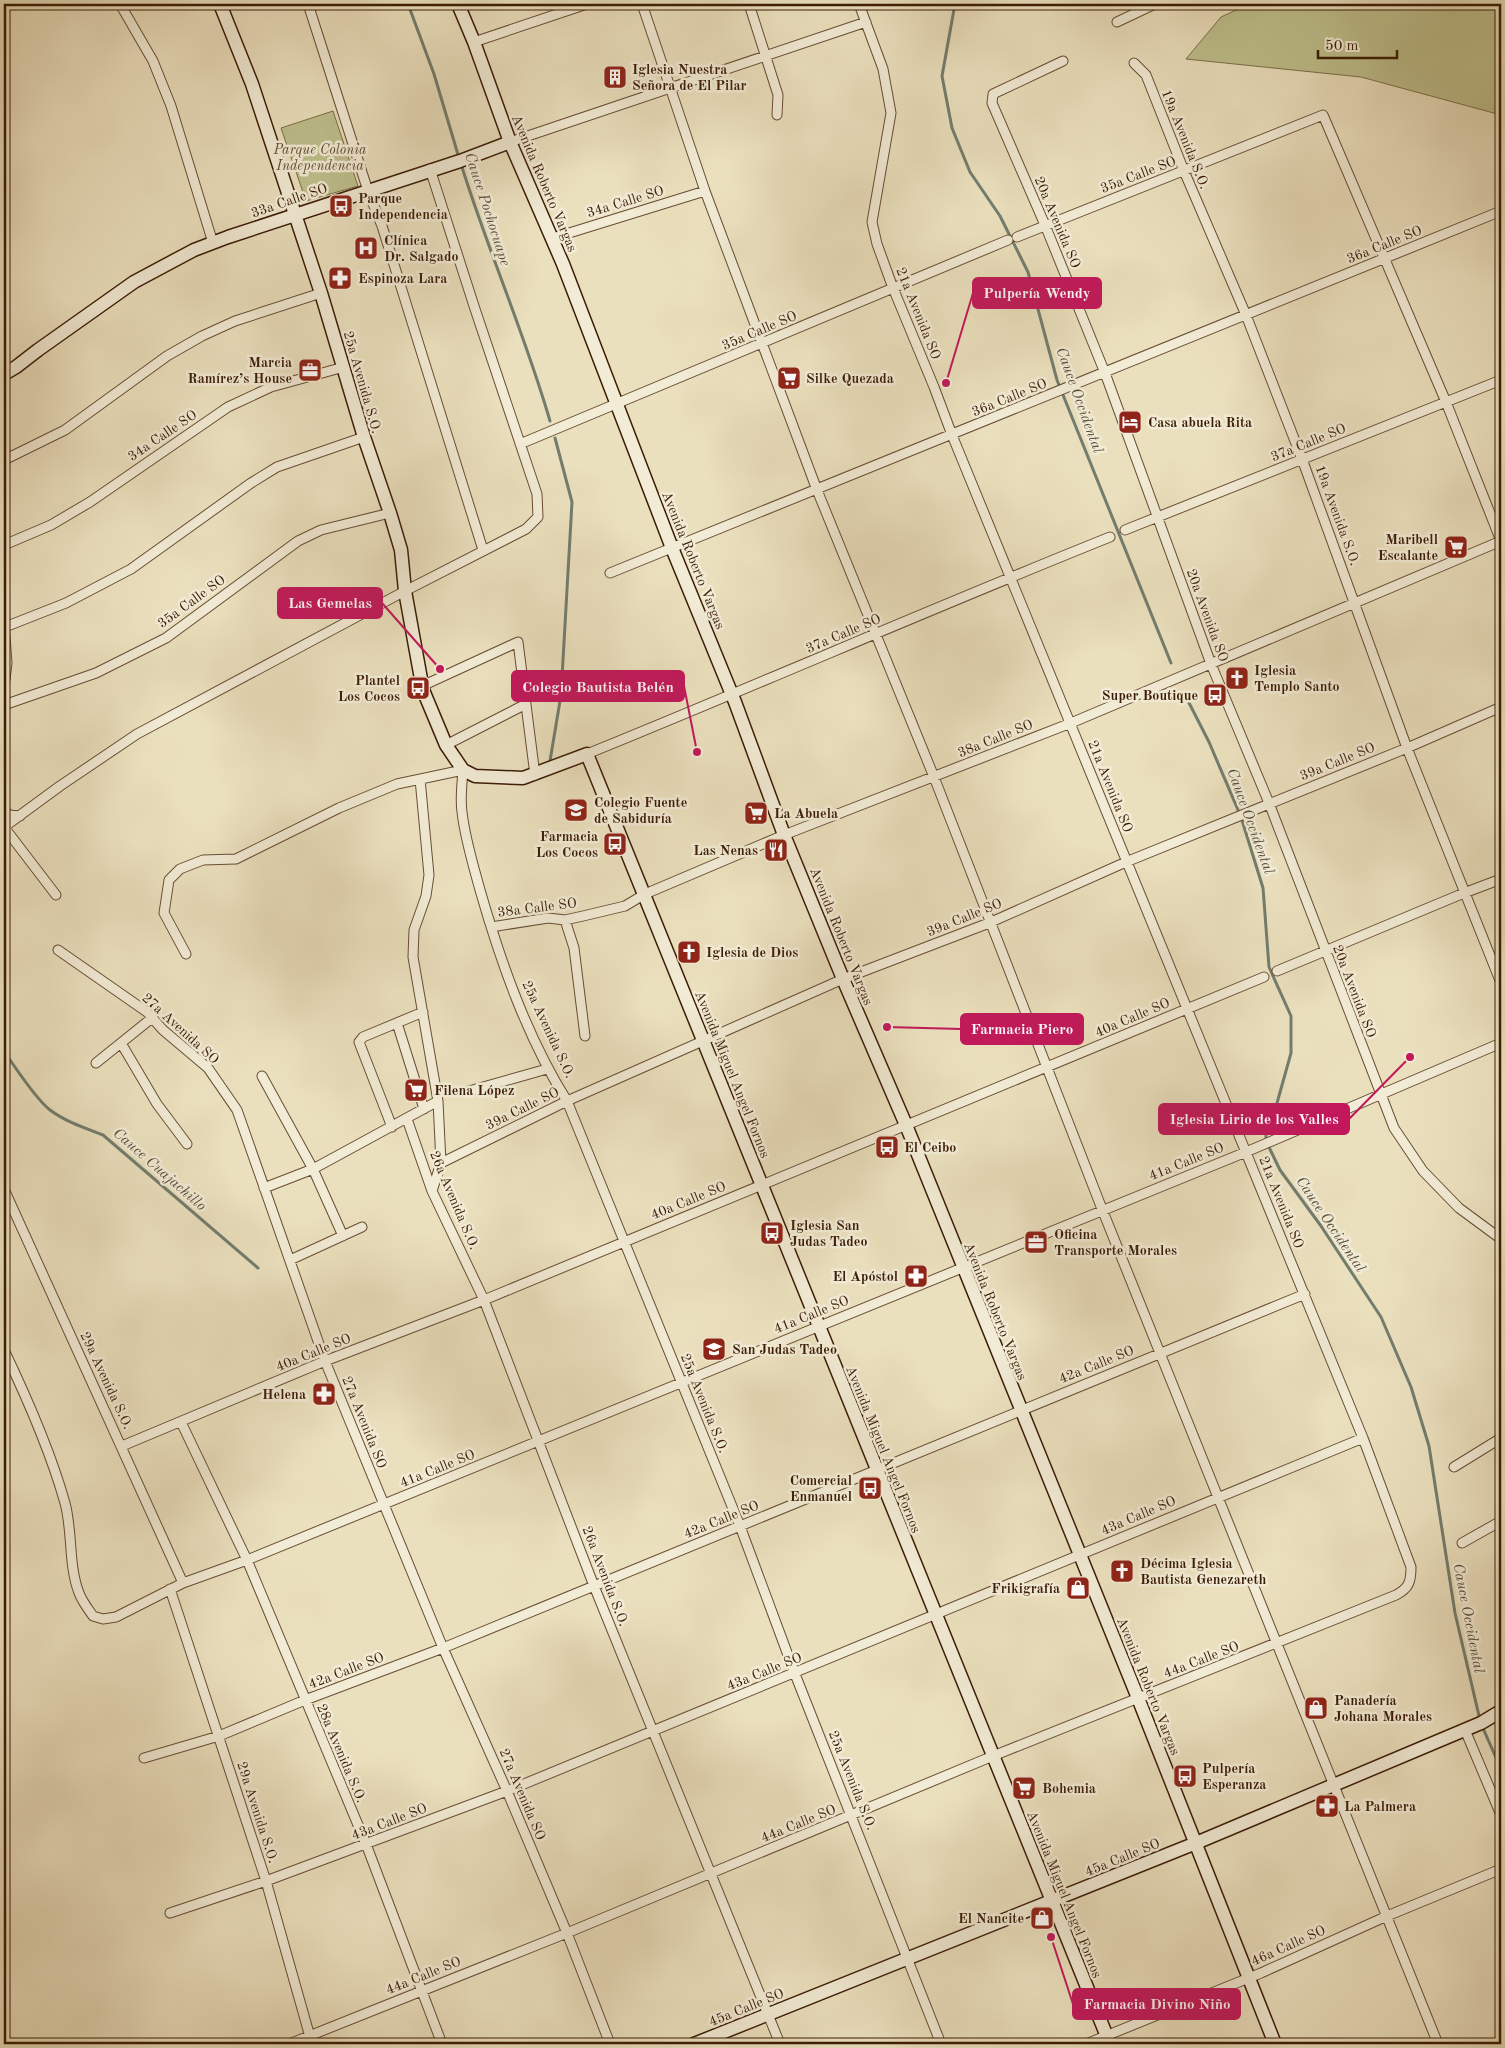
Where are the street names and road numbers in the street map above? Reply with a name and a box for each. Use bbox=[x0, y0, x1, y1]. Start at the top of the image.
street label: 19a Avenida S.O. bbox=[1159, 88, 1211, 191]
street label: Avenida Roberto Vargas bbox=[509, 113, 579, 254]
street label: 35a Calle SO bbox=[1099, 154, 1178, 196]
street label: 20a Avenida SO bbox=[1031, 175, 1083, 270]
street label: 33a Calle SO bbox=[249, 181, 330, 221]
street label: 34a Calle SO bbox=[585, 184, 666, 220]
street label: 36a Calle SO bbox=[1345, 223, 1424, 266]
street label: 21a Avenida SO bbox=[893, 265, 943, 362]
street label: 35a Calle SO bbox=[720, 309, 799, 353]
street label: 25a Avenida S.O. bbox=[341, 329, 383, 435]
street label: 36a Calle SO bbox=[970, 376, 1049, 419]
street label: 34a Calle SO bbox=[126, 408, 200, 464]
street label: 37a Calle SO bbox=[1269, 421, 1348, 464]
street label: 19a Avenida S.O. bbox=[1312, 463, 1362, 567]
street label: Avenida Roberto Vargas bbox=[659, 489, 727, 631]
street label: 20a Avenida SO bbox=[1184, 567, 1230, 664]
street label: 35a Calle SO bbox=[155, 573, 228, 631]
street label: 37a Calle SO bbox=[804, 612, 883, 656]
street label: 38a Calle SO bbox=[956, 717, 1035, 760]
street label: 21a Avenida SO bbox=[1085, 738, 1135, 835]
street label: 39a Calle SO bbox=[1298, 740, 1377, 783]
street label: Avenida Roberto Vargas bbox=[807, 865, 875, 1007]
street label: 38a Calle SO bbox=[497, 896, 578, 920]
street label: 39a Calle SO bbox=[925, 896, 1004, 939]
street label: 20a Avenida SO bbox=[1330, 943, 1378, 1040]
street label: 25a Avenida S.O. bbox=[519, 978, 577, 1080]
street label: Avenida Miguel Angel Fornos bbox=[692, 989, 772, 1160]
street label: 27a Avenida SO bbox=[139, 991, 222, 1067]
street label: 40a Calle SO bbox=[1093, 996, 1172, 1040]
street label: 39a Calle SO bbox=[484, 1085, 562, 1133]
street label: 41a Calle SO bbox=[1147, 1140, 1226, 1183]
street label: 26a Avenida S.O. bbox=[427, 1149, 481, 1252]
street label: 21a Avenida SO bbox=[1256, 1154, 1306, 1251]
street label: 40a Calle SO bbox=[649, 1179, 728, 1222]
street label: Avenida Roberto Vargas bbox=[961, 1240, 1029, 1382]
street label: 41a Calle SO bbox=[772, 1293, 851, 1336]
street label: 29a Avenida S.O. bbox=[77, 1329, 135, 1431]
street label: 40a Calle SO bbox=[274, 1331, 353, 1374]
street label: 42a Calle SO bbox=[1057, 1343, 1136, 1386]
street label: 25a Avenida S.O. bbox=[678, 1352, 730, 1455]
street label: Avenida Miguel Angel Fornos bbox=[843, 1364, 923, 1535]
street label: 27a Avenida SO bbox=[339, 1374, 389, 1471]
street label: 41a Calle SO bbox=[398, 1447, 477, 1490]
street label: 43a Calle SO bbox=[1099, 1494, 1178, 1538]
street label: 42a Calle SO bbox=[682, 1498, 761, 1541]
street label: 26a Avenida S.O. bbox=[580, 1524, 631, 1628]
street label: Avenida Roberto Vargas bbox=[1114, 1615, 1182, 1757]
street label: 44a Calle SO bbox=[1162, 1639, 1241, 1681]
street label: 42a Calle SO bbox=[307, 1650, 386, 1692]
street label: 43a Calle SO bbox=[725, 1650, 804, 1693]
street label: 28a Avenida S.O. bbox=[314, 1702, 368, 1805]
street label: 25a Avenida S.O. bbox=[826, 1729, 878, 1832]
street label: 27a Avenida SO bbox=[496, 1747, 548, 1842]
street label: 29a Avenida S.O. bbox=[234, 1760, 280, 1865]
street label: 43a Calle SO bbox=[350, 1801, 429, 1843]
street label: 44a Calle SO bbox=[759, 1802, 838, 1845]
street label: Avenida Miguel Angel Fornos bbox=[1024, 1809, 1104, 1980]
street label: 45a Calle SO bbox=[1083, 1836, 1162, 1879]
street label: 46a Calle SO bbox=[1249, 1923, 1328, 1969]
street label: 44a Calle SO bbox=[384, 1954, 463, 1997]
street label: 45a Calle SO bbox=[707, 1986, 786, 2029]

